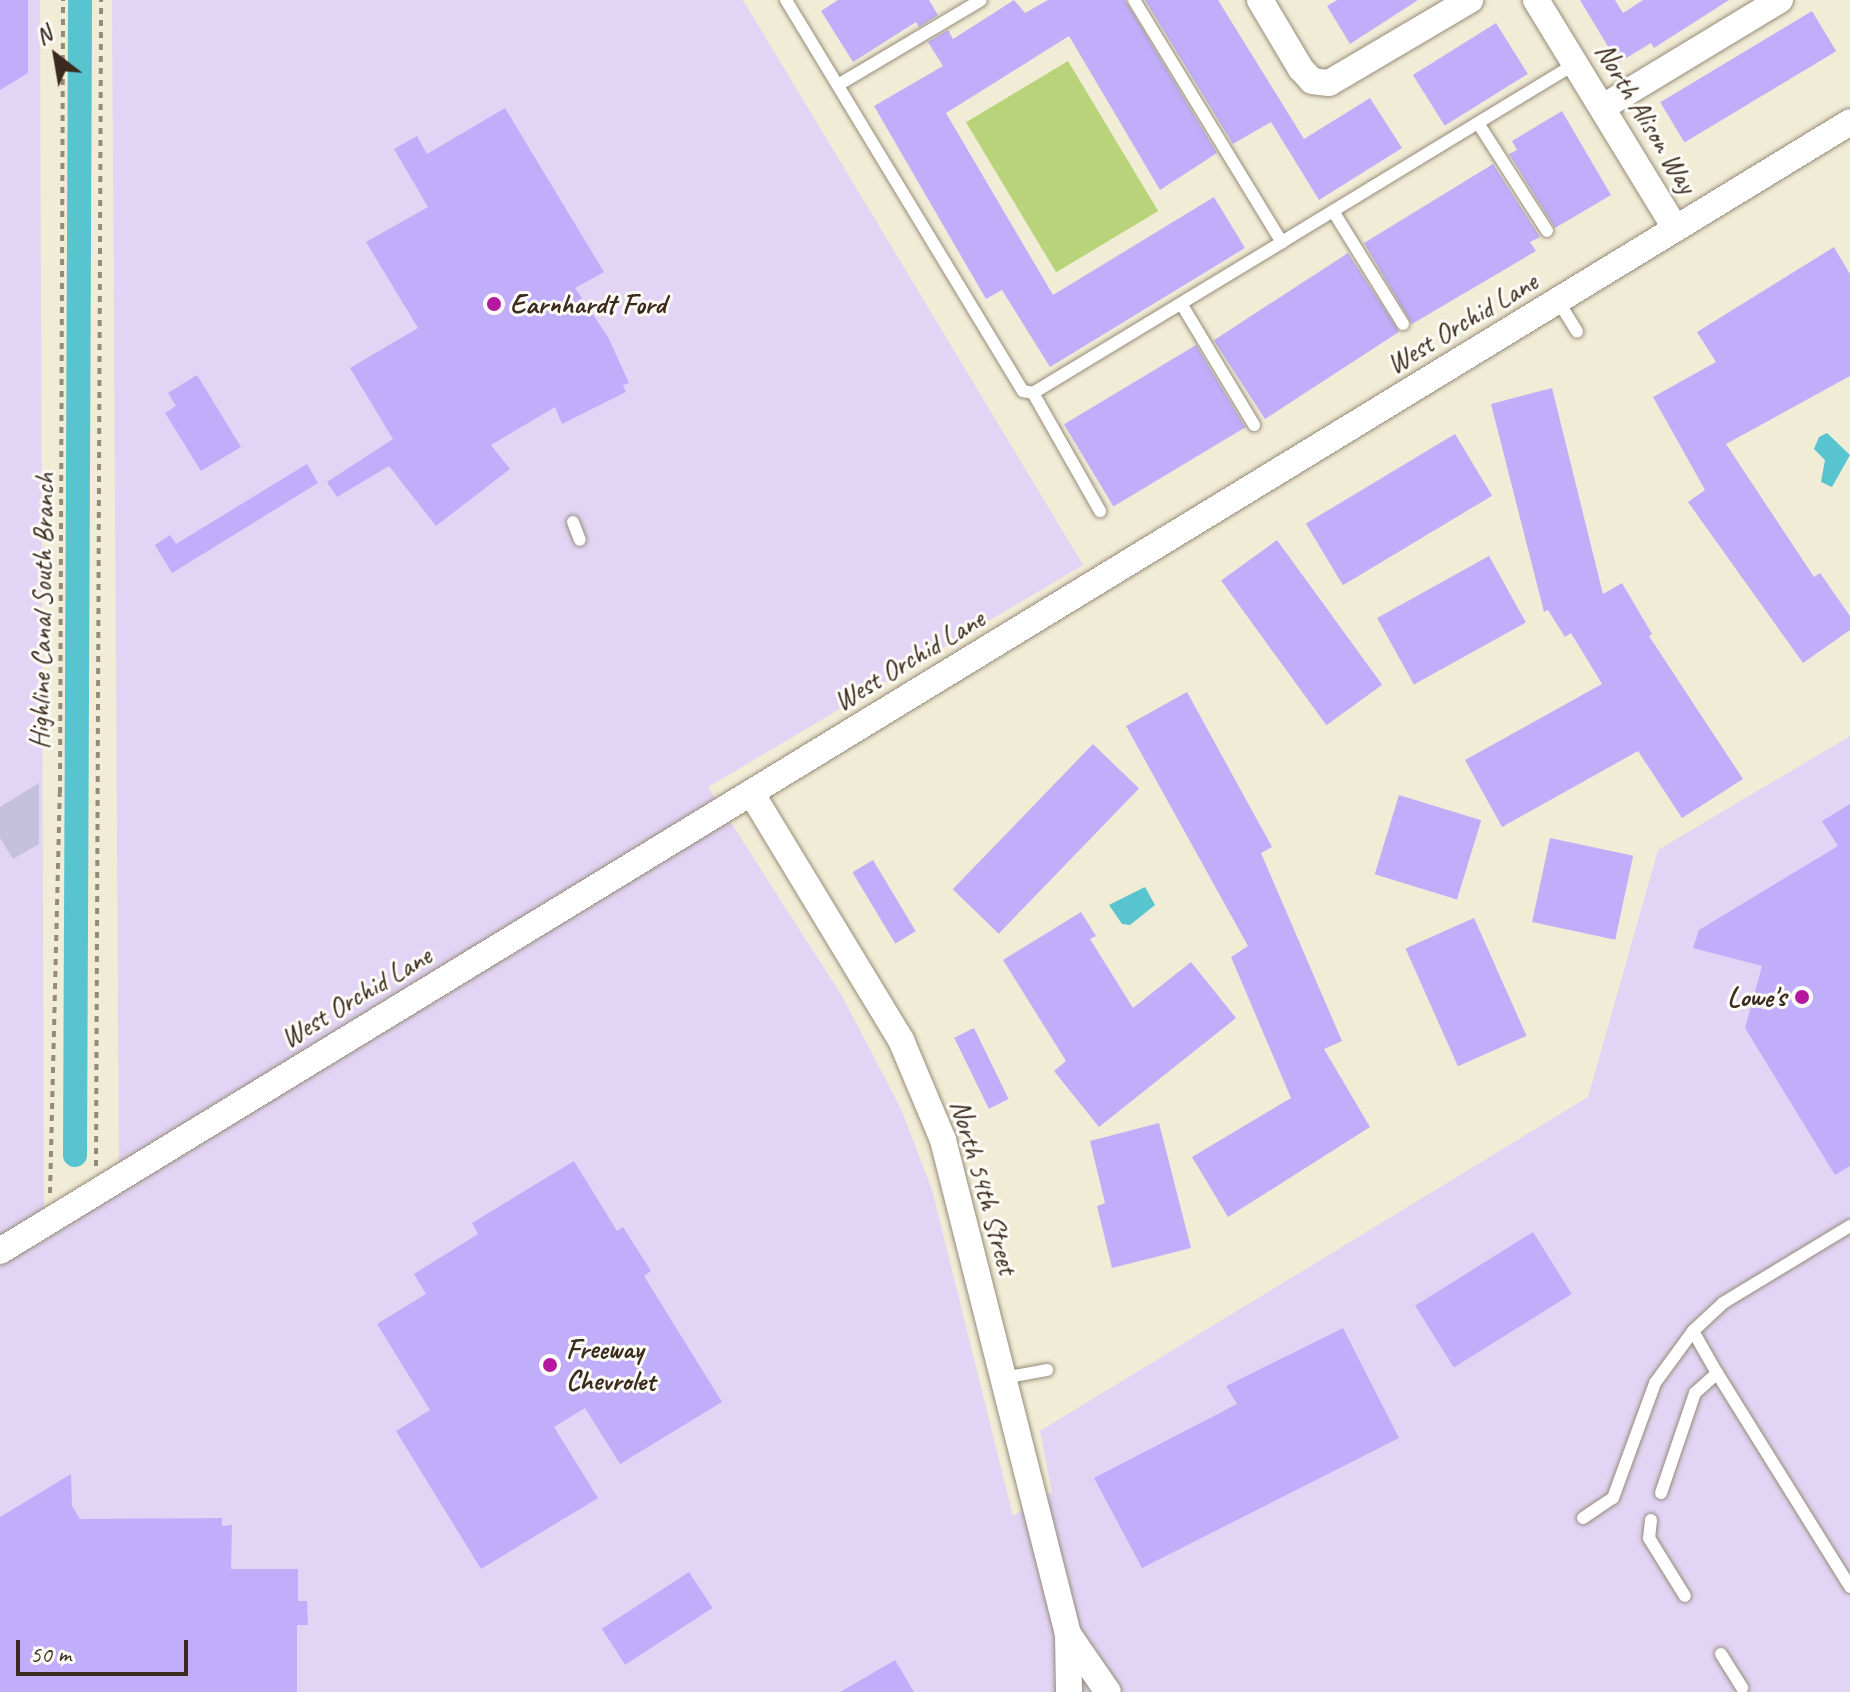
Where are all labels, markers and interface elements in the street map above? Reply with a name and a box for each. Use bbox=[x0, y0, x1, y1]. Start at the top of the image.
north arrow bbox=[16, 16, 96, 96]
text: N bbox=[31, 20, 57, 51]
street label: North Alison Way bbox=[1588, 37, 1704, 199]
street label: West Orchid Lane bbox=[1380, 265, 1544, 381]
place label: Earnhardt Ford bbox=[510, 287, 666, 321]
marker: Earnhardt Ford bbox=[485, 295, 503, 313]
street label: Highline Canal South Branch bbox=[23, 472, 61, 750]
street label: West Orchid Lane bbox=[827, 602, 991, 718]
street label: West Orchid Lane bbox=[274, 939, 438, 1055]
place label: Lowe's bbox=[1727, 980, 1786, 1014]
marker: Lowe's bbox=[1793, 988, 1811, 1006]
street label: North 54th Street bbox=[943, 1096, 1025, 1278]
place label: Freeway Chevrolet bbox=[566, 1332, 655, 1398]
marker: Freeway Chevrolet bbox=[541, 1356, 559, 1374]
scale bar bbox=[20, 1624, 192, 1674]
text: 50 m bbox=[30, 1639, 71, 1669]

